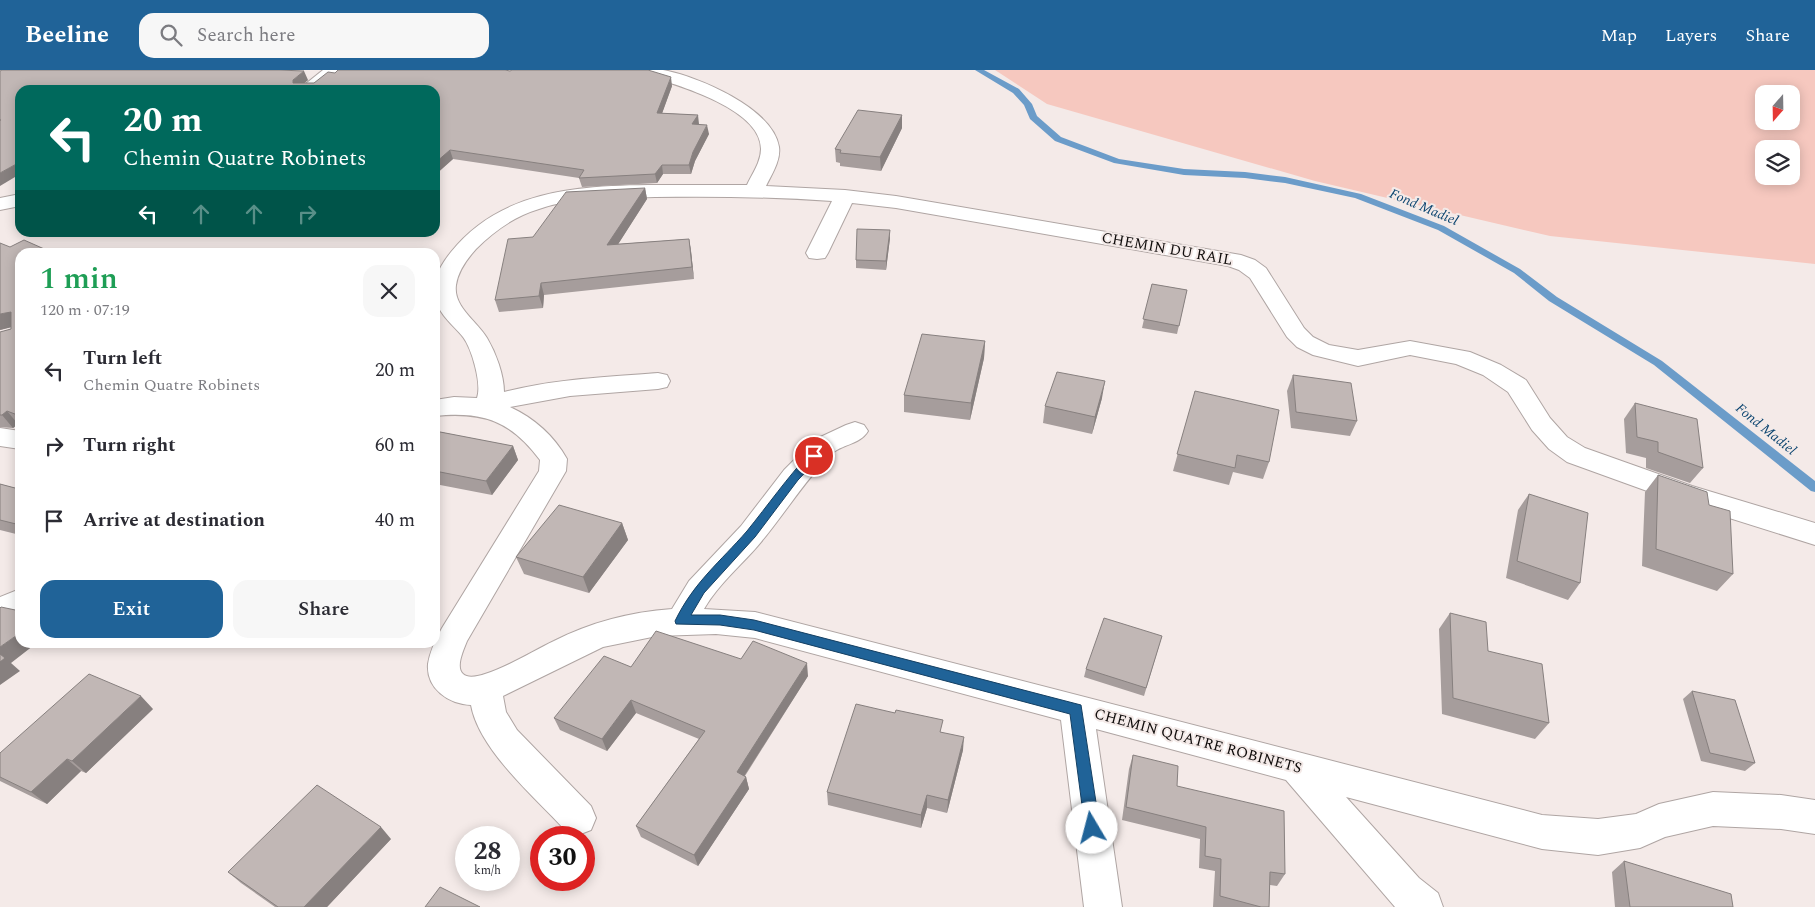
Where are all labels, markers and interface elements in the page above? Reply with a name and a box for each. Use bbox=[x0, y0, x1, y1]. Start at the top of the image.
search box bbox=[139, 13, 489, 58]
text: Beeline bbox=[25, 17, 109, 53]
icon: search bbox=[157, 21, 185, 49]
text: Search here bbox=[197, 21, 295, 50]
text: Map bbox=[1601, 22, 1637, 49]
text: Layers bbox=[1665, 22, 1717, 49]
text: Share bbox=[1745, 22, 1790, 49]
north arrow bbox=[1755, 85, 1800, 130]
map controls bbox=[1755, 85, 1800, 185]
text: 20 m bbox=[123, 94, 203, 147]
icon: left bbox=[40, 105, 105, 170]
button: layers bbox=[1755, 140, 1800, 185]
text: Chemin Quatre Robinets bbox=[123, 142, 366, 175]
water label: Fond Madiel bbox=[1386, 183, 1462, 231]
icon: left bbox=[134, 200, 162, 228]
icon: ahead bbox=[187, 200, 215, 228]
icon: ahead bbox=[240, 200, 268, 228]
icon: right bbox=[293, 200, 321, 228]
street label: CHEMIN DU RAIL bbox=[1100, 226, 1234, 272]
text: 1 min bbox=[40, 256, 118, 302]
button: close bbox=[363, 265, 415, 317]
text: 120 m · 07:19 bbox=[40, 298, 130, 322]
text: Turn left bbox=[83, 344, 162, 373]
text: 20 m bbox=[375, 356, 415, 385]
icon: left bbox=[40, 357, 68, 385]
text: Chemin Quatre Robinets bbox=[83, 373, 260, 397]
water label: Fond Madiel bbox=[1731, 398, 1801, 460]
text: Turn right bbox=[83, 431, 176, 460]
text: 60 m bbox=[375, 431, 415, 460]
icon: right bbox=[40, 432, 68, 460]
pin bbox=[793, 435, 835, 477]
icon: arrive bbox=[800, 442, 828, 470]
text: Arrive at destination bbox=[83, 506, 265, 535]
text: 40 m bbox=[375, 506, 415, 535]
icon: arrive bbox=[40, 507, 68, 535]
button: Exit bbox=[40, 580, 223, 638]
button: Share bbox=[233, 580, 415, 638]
street label: CHEMIN QUATRE ROBINETS bbox=[1092, 702, 1304, 780]
position arrow bbox=[1065, 801, 1117, 853]
speed limit sign: 30 bbox=[530, 826, 595, 891]
text: 28 bbox=[473, 833, 502, 871]
text: km/h bbox=[474, 861, 501, 880]

